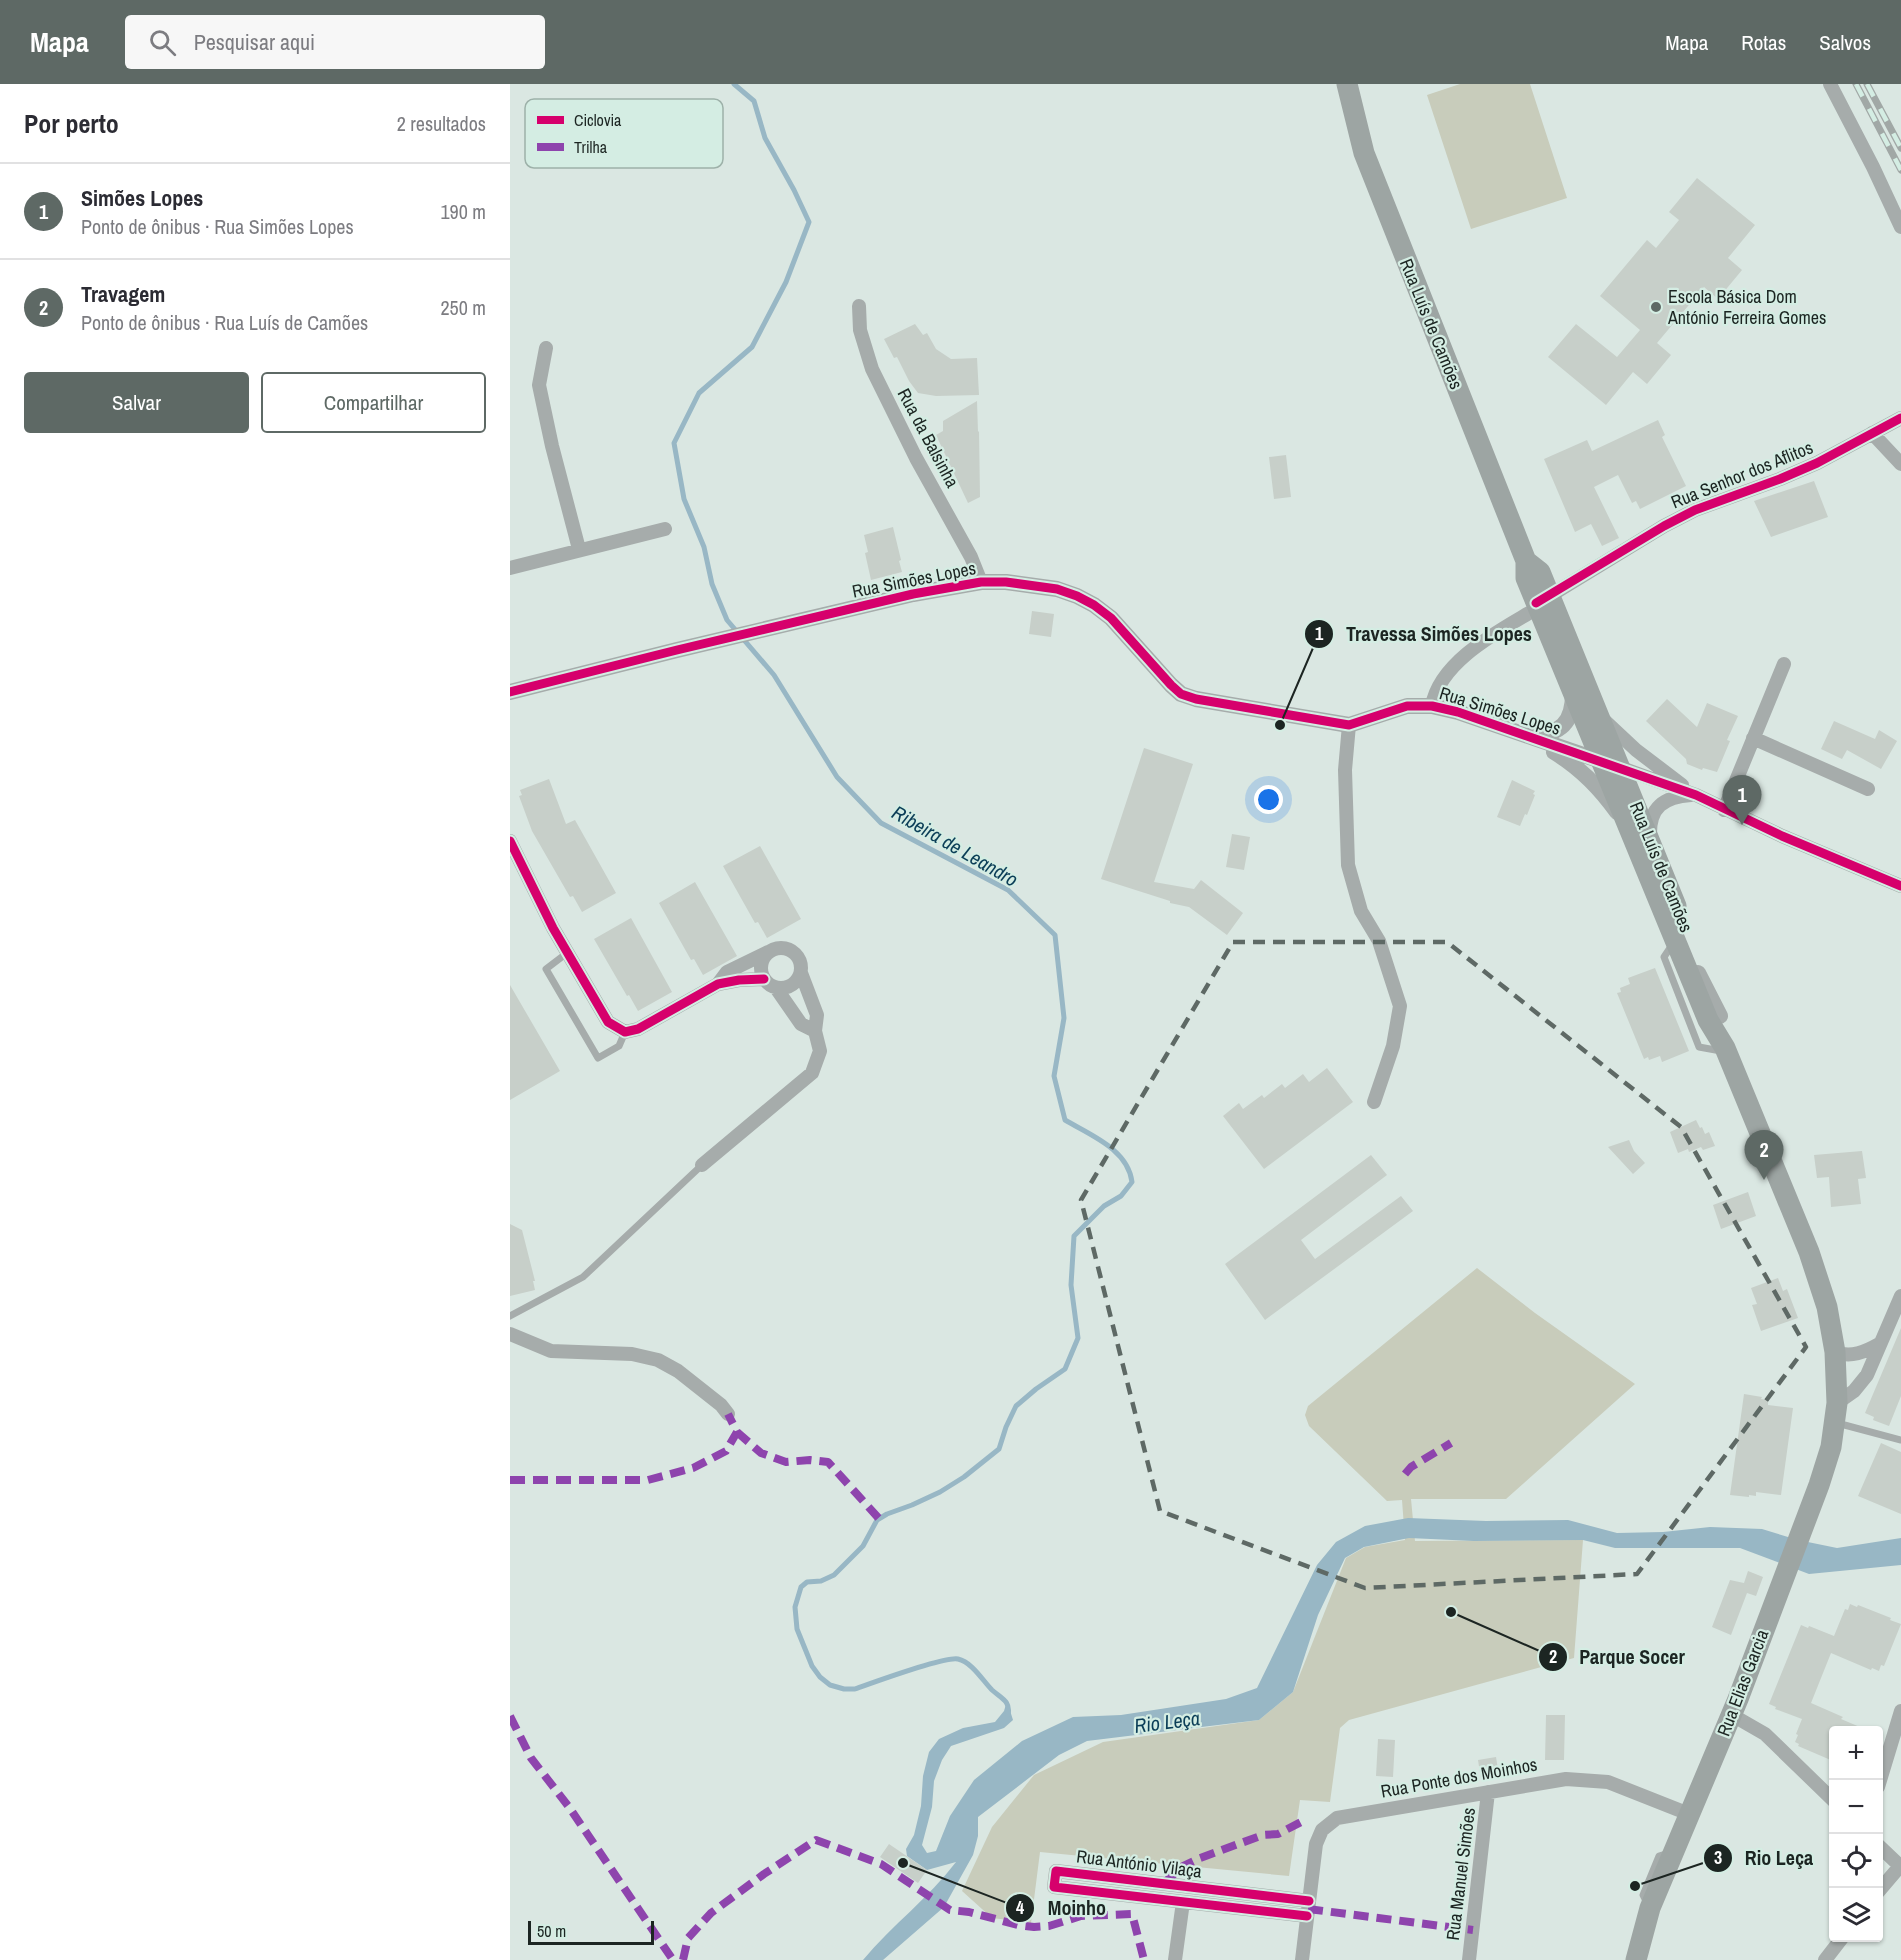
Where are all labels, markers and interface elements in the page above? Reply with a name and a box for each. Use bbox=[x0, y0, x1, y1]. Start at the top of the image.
search box bbox=[125, 15, 545, 69]
text: Mapa bbox=[30, 23, 89, 61]
icon: search bbox=[146, 26, 179, 59]
text: Pesquisar aqui bbox=[194, 27, 315, 57]
text: Mapa bbox=[1665, 28, 1708, 57]
text: Rotas bbox=[1741, 28, 1786, 57]
text: Salvos bbox=[1819, 28, 1871, 57]
legend bbox=[525, 99, 723, 168]
text: Por perto bbox=[24, 106, 119, 141]
text: Ciclovia bbox=[574, 109, 622, 131]
text: 2 resultados bbox=[397, 110, 486, 137]
text: Trilha bbox=[574, 136, 608, 158]
text: Simões Lopes bbox=[81, 183, 203, 213]
text: 1 bbox=[39, 198, 48, 225]
text: 190 m bbox=[440, 198, 486, 225]
text: Ponto de ônibus · Rua Simões Lopes bbox=[81, 213, 354, 240]
street label: Rua Luís de Camões bbox=[1394, 255, 1469, 393]
text: Travagem bbox=[81, 279, 165, 309]
place label: Escola Básica Dom António Ferreira Gomes bbox=[1667, 284, 1826, 330]
text: 2 bbox=[39, 294, 48, 321]
text: 250 m bbox=[440, 294, 486, 321]
marker: Escola Básica Dom António Ferreira Gomes bbox=[1649, 300, 1663, 314]
text: Ponto de ônibus · Rua Luís de Camões bbox=[81, 309, 368, 336]
button: Salvar bbox=[24, 372, 249, 433]
button: Compartilhar bbox=[261, 372, 486, 433]
street label: Rua da Balsinha bbox=[892, 384, 965, 492]
street label: Rua Senhor dos Aflitos bbox=[1667, 435, 1816, 514]
street label: Rua Simões Lopes bbox=[850, 555, 978, 604]
callout: Travessa Simões Lopes bbox=[1304, 615, 1544, 653]
text: Travessa Simões Lopes bbox=[1346, 620, 1532, 647]
text: 1 bbox=[1315, 621, 1324, 646]
street label: Rua Simões Lopes bbox=[1436, 680, 1564, 741]
pin: 1 bbox=[1722, 776, 1762, 825]
your location bbox=[1254, 785, 1283, 814]
street label: Rua Luís de Camões bbox=[1624, 798, 1699, 936]
water label: Ribeira de Leandro bbox=[887, 799, 1023, 893]
pin: 2 bbox=[1744, 1130, 1784, 1180]
street label: Rua Elias Garcia bbox=[1711, 1626, 1774, 1740]
callout: Parque Socer bbox=[1538, 1638, 1697, 1676]
text: Parque Socer bbox=[1579, 1643, 1685, 1670]
text: 2 bbox=[1549, 1644, 1557, 1669]
water label: Rio Leça bbox=[1133, 1704, 1201, 1739]
map controls bbox=[1829, 1726, 1883, 1942]
button: + bbox=[1829, 1726, 1883, 1780]
street label: Rua Ponte dos Moinhos bbox=[1379, 1751, 1539, 1804]
button: − bbox=[1829, 1780, 1883, 1834]
street label: Rua Manuel Simões bbox=[1440, 1806, 1481, 1942]
button: locate bbox=[1829, 1834, 1883, 1888]
callout: Rio Leça bbox=[1703, 1839, 1825, 1877]
street label: Rua António Vilaça bbox=[1075, 1843, 1203, 1884]
text: Rio Leça bbox=[1745, 1844, 1813, 1871]
text: 3 bbox=[1714, 1845, 1722, 1870]
button: layers bbox=[1829, 1888, 1883, 1942]
callout: Moinho bbox=[1005, 1889, 1118, 1927]
text: Moinho bbox=[1048, 1894, 1106, 1921]
text: 4 bbox=[1016, 1895, 1025, 1920]
scale bar bbox=[528, 1918, 654, 1946]
text: 50 m bbox=[537, 1920, 566, 1942]

